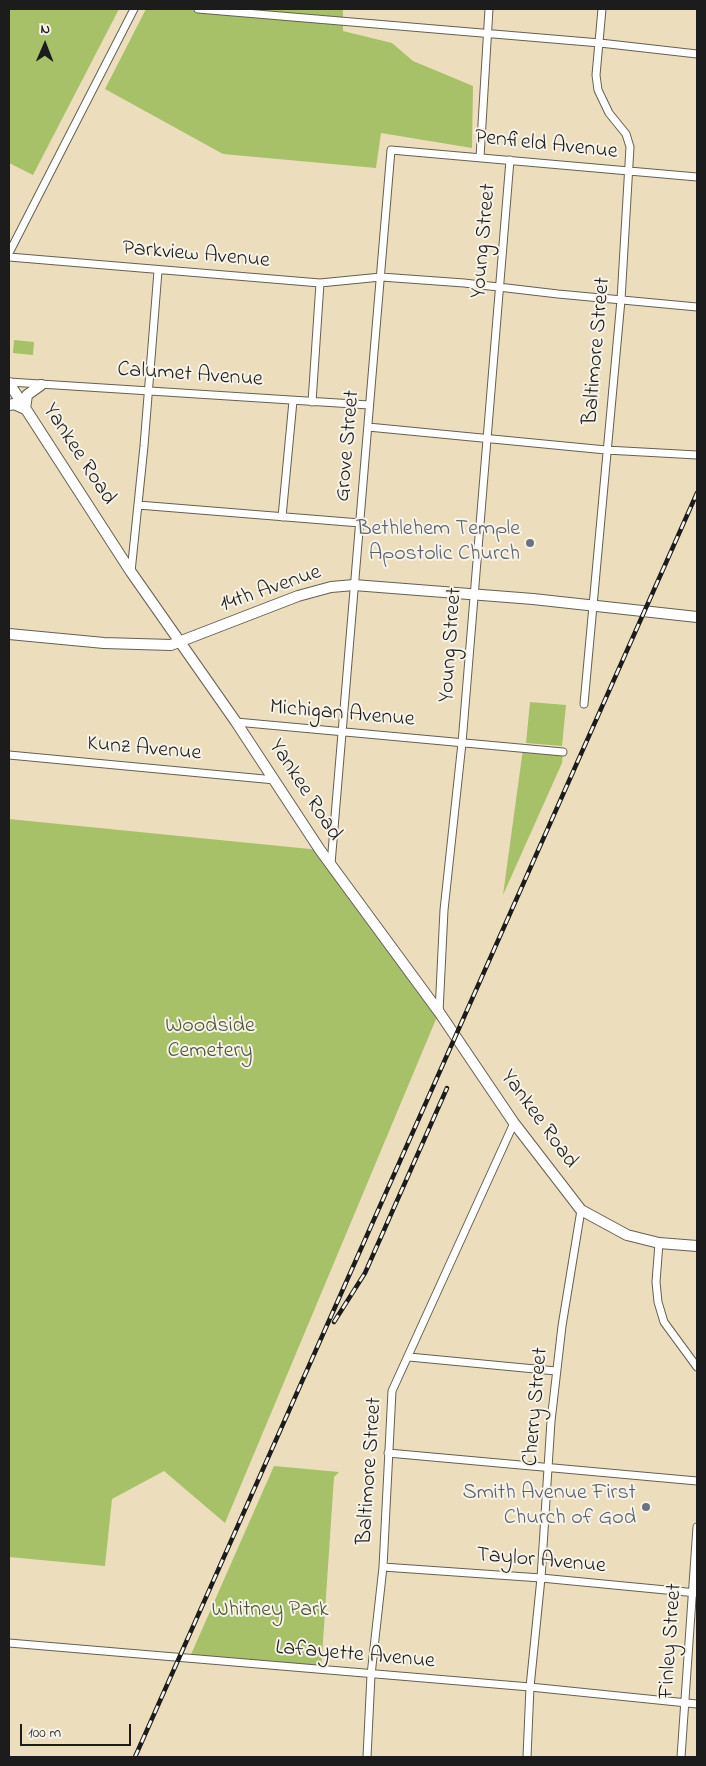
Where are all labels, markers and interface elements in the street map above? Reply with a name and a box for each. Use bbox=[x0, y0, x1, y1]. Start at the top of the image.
text: N bbox=[40, 19, 50, 40]
north arrow bbox=[20, 20, 70, 70]
street label: Penfield Avenue bbox=[473, 125, 619, 167]
street label: Young Street bbox=[467, 183, 503, 299]
street label: Parkview Avenue bbox=[121, 236, 271, 276]
street label: Baltimore Street bbox=[578, 276, 618, 426]
street label: Calumet Avenue bbox=[116, 358, 264, 394]
street label: Grove Street bbox=[331, 389, 367, 503]
street label: Yankee Road bbox=[35, 399, 121, 511]
place label: Bethlehem Temple Apostolic Church bbox=[357, 517, 520, 568]
marker: Bethlehem Temple Apostolic Church bbox=[524, 537, 536, 549]
street label: 14th Avenue bbox=[217, 560, 325, 620]
street label: Young Street bbox=[435, 587, 469, 703]
street label: Michigan Avenue bbox=[268, 696, 416, 734]
street label: Kunz Avenue bbox=[86, 732, 202, 768]
street label: Yankee Road bbox=[261, 735, 347, 847]
park label: Woodside Cemetery bbox=[165, 1014, 255, 1066]
street label: Yankee Road bbox=[493, 1066, 583, 1174]
street label: Cherry Street bbox=[519, 1346, 555, 1468]
street label: Baltimore Street bbox=[353, 1396, 389, 1546]
place label: Smith Avenue First Church of God bbox=[463, 1481, 636, 1532]
marker: Smith Avenue First Church of God bbox=[640, 1501, 652, 1513]
street label: Taylor Avenue bbox=[475, 1543, 607, 1581]
street label: Finley Street bbox=[655, 1582, 689, 1700]
park label: Whitney Park bbox=[211, 1598, 329, 1624]
street label: Lafayette Avenue bbox=[274, 1636, 436, 1676]
scale bar bbox=[22, 1714, 134, 1746]
text: 100 m bbox=[28, 1722, 61, 1744]

